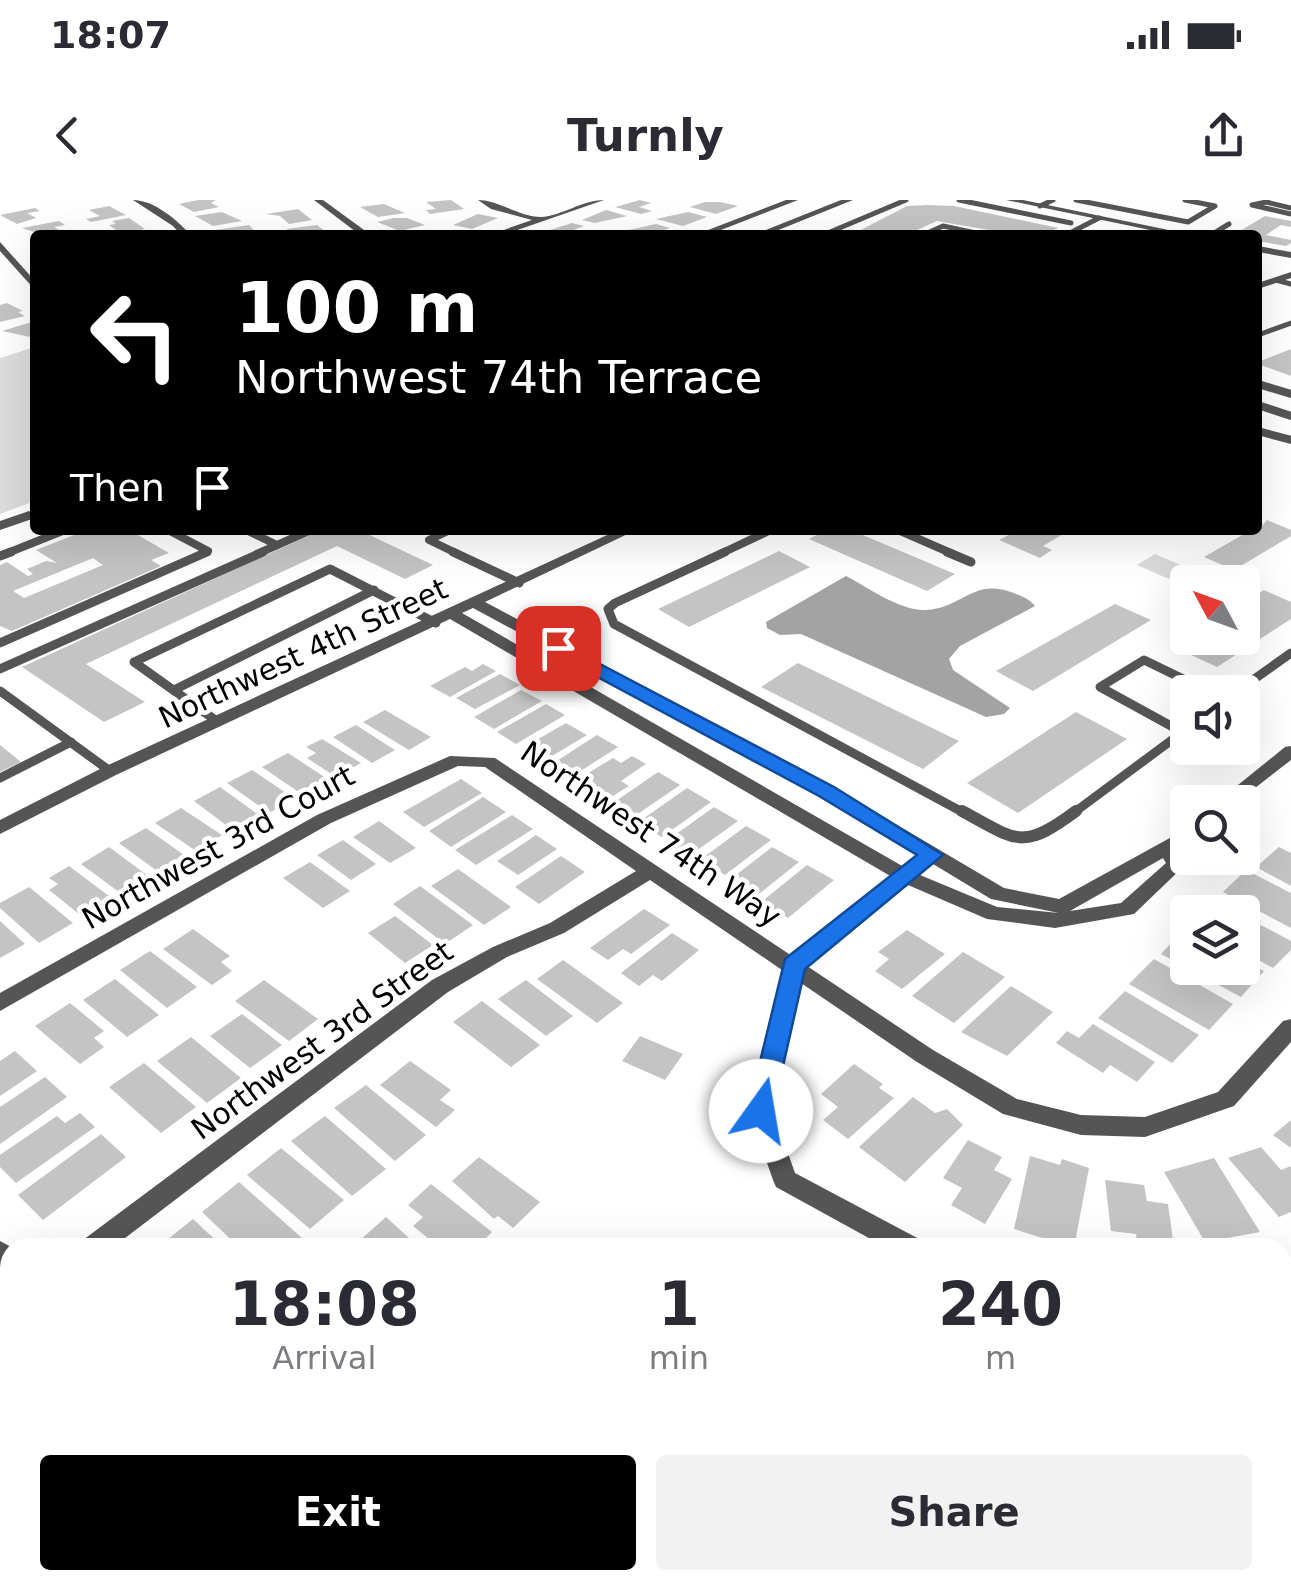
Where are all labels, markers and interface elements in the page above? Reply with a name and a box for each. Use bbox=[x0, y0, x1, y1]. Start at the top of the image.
text: 18:07 bbox=[50, 13, 171, 57]
icon: back bbox=[40, 108, 95, 163]
icon: share bbox=[1196, 108, 1251, 163]
text: Turnly bbox=[567, 109, 724, 162]
text: 100 m bbox=[235, 267, 478, 349]
icon: left bbox=[70, 270, 200, 400]
text: Northwest 74th Terrace bbox=[235, 351, 762, 404]
icon: arrive bbox=[185, 460, 240, 515]
text: Then bbox=[70, 466, 165, 510]
north arrow bbox=[1170, 565, 1260, 655]
map controls bbox=[1170, 565, 1260, 985]
street label: Northwest 4th Street bbox=[153, 571, 453, 735]
pin bbox=[516, 606, 601, 691]
icon: arrive bbox=[531, 621, 586, 676]
button: sound bbox=[1170, 675, 1260, 765]
street label: Northwest 74th Way bbox=[514, 734, 788, 934]
street label: Northwest 3rd Court bbox=[76, 757, 360, 936]
button: search bbox=[1170, 785, 1260, 875]
button: layers bbox=[1170, 895, 1260, 985]
street label: Northwest 3rd Street bbox=[185, 933, 460, 1147]
position arrow bbox=[709, 1059, 813, 1163]
text: 18:08 bbox=[229, 1269, 420, 1339]
text: 1 bbox=[658, 1269, 700, 1339]
text: 240 bbox=[938, 1269, 1063, 1339]
text: Arrival bbox=[272, 1339, 376, 1377]
text: min bbox=[649, 1339, 709, 1377]
text: m bbox=[985, 1339, 1016, 1377]
button: Exit bbox=[40, 1455, 636, 1570]
button: Share bbox=[656, 1455, 1252, 1570]

